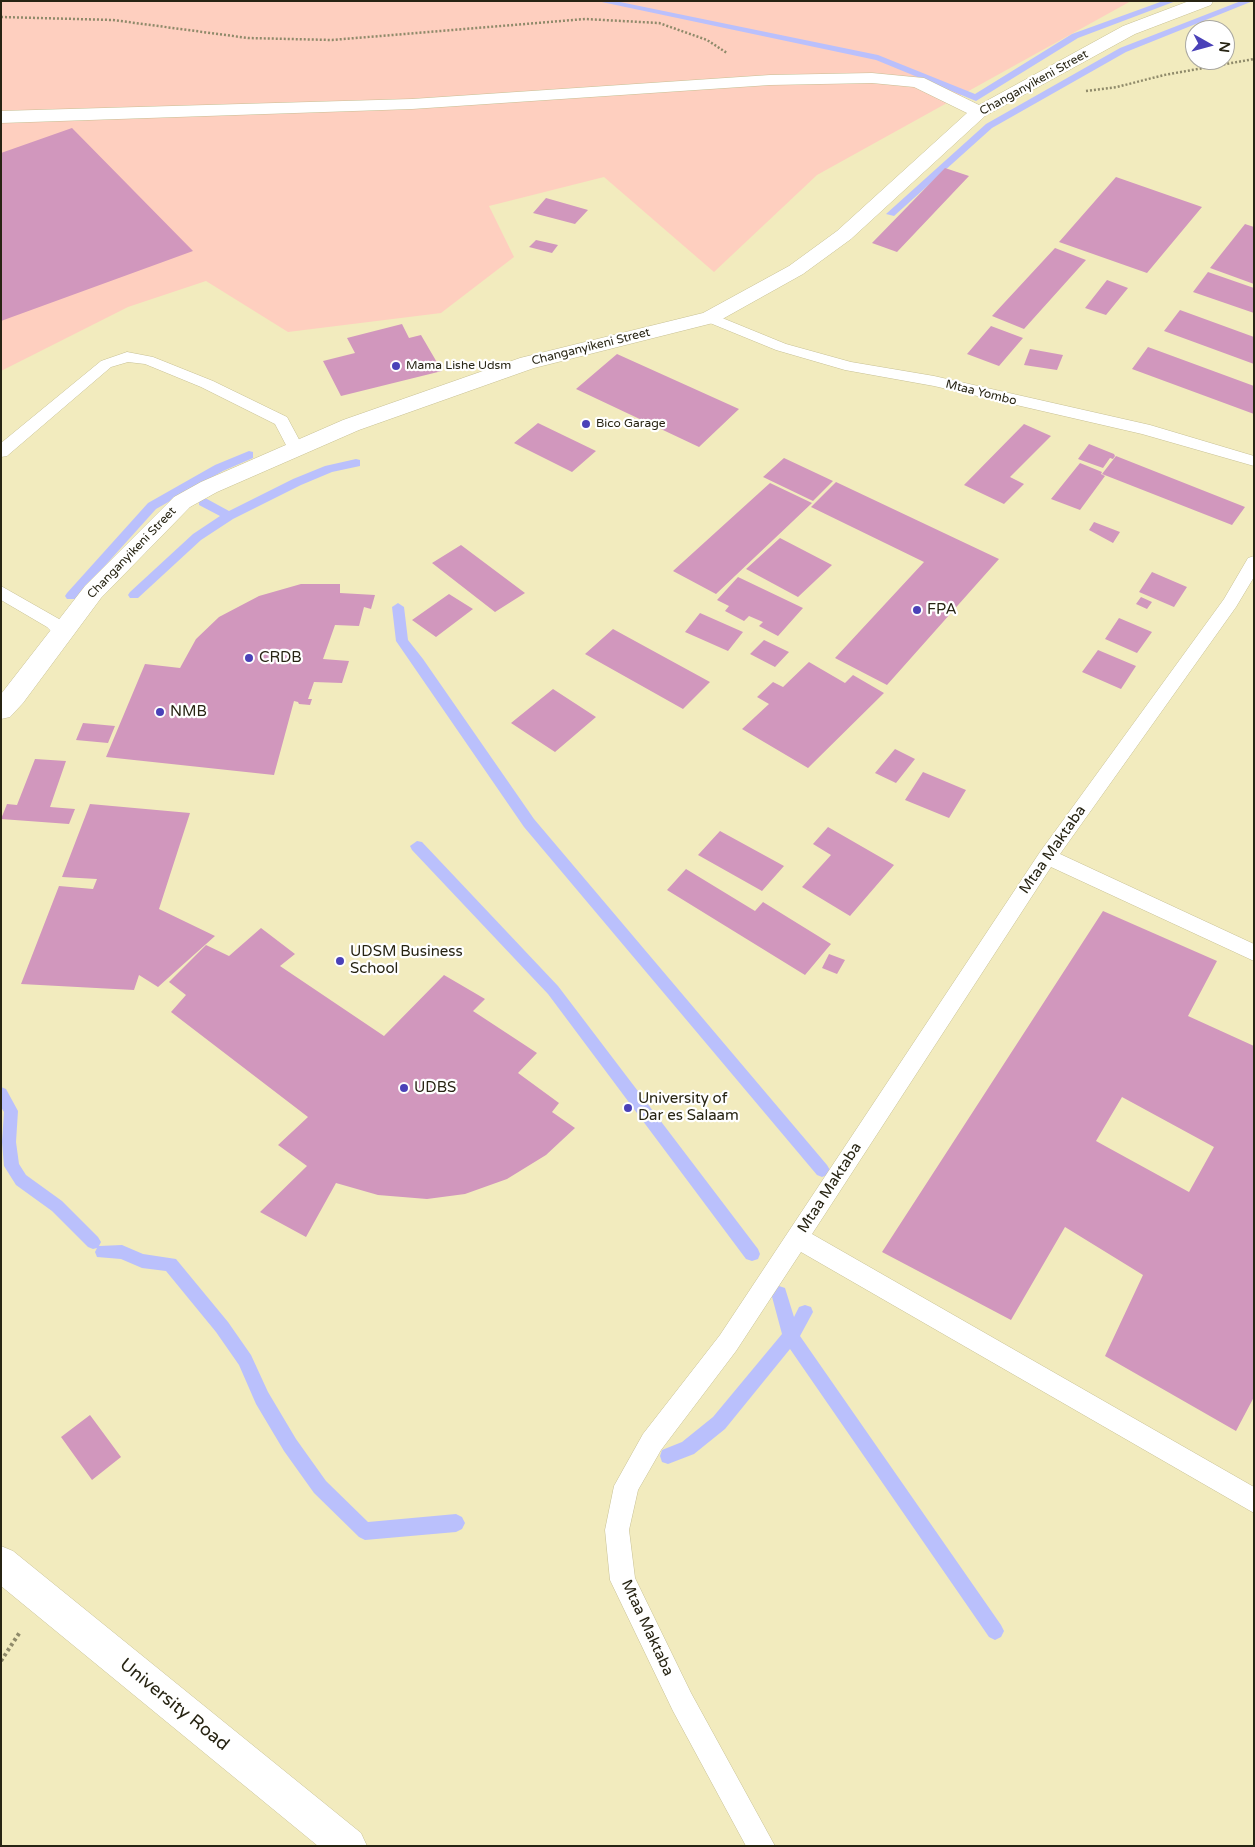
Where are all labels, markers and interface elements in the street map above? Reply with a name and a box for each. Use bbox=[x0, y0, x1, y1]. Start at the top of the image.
north arrow bbox=[1185, 20, 1235, 70]
text: N bbox=[1215, 40, 1234, 53]
street label: Changanyikeni Street bbox=[977, 47, 1091, 119]
street label: Changanyikeni Street bbox=[530, 325, 652, 369]
place label: Mama Lishe Udsm bbox=[406, 359, 511, 373]
marker: Mama Lishe Udsm bbox=[390, 360, 402, 372]
street label: Mtaa Yombo bbox=[944, 377, 1018, 409]
place label: Bico Garage bbox=[596, 417, 666, 431]
marker: Bico Garage bbox=[580, 418, 592, 430]
street label: Changanyikeni Street bbox=[85, 504, 179, 602]
place label: FPA bbox=[927, 601, 957, 619]
marker: FPA bbox=[911, 604, 923, 616]
place label: CRDB bbox=[259, 649, 302, 667]
marker: CRDB bbox=[243, 652, 255, 664]
place label: NMB bbox=[170, 703, 207, 721]
marker: NMB bbox=[154, 706, 166, 718]
street label: Mtaa Maktaba bbox=[1016, 802, 1090, 898]
place label: UDSM Business School bbox=[350, 943, 463, 978]
marker: UDSM Business School bbox=[334, 955, 346, 967]
place label: UDBS bbox=[414, 1079, 456, 1097]
marker: UDBS bbox=[398, 1082, 410, 1094]
place label: University of Dar es Salaam bbox=[638, 1090, 739, 1125]
marker: University of Dar es Salaam bbox=[622, 1102, 634, 1114]
street label: Mtaa Maktaba bbox=[794, 1140, 866, 1236]
street label: Mtaa Maktaba bbox=[617, 1577, 677, 1679]
street label: University Road bbox=[115, 1654, 233, 1756]

